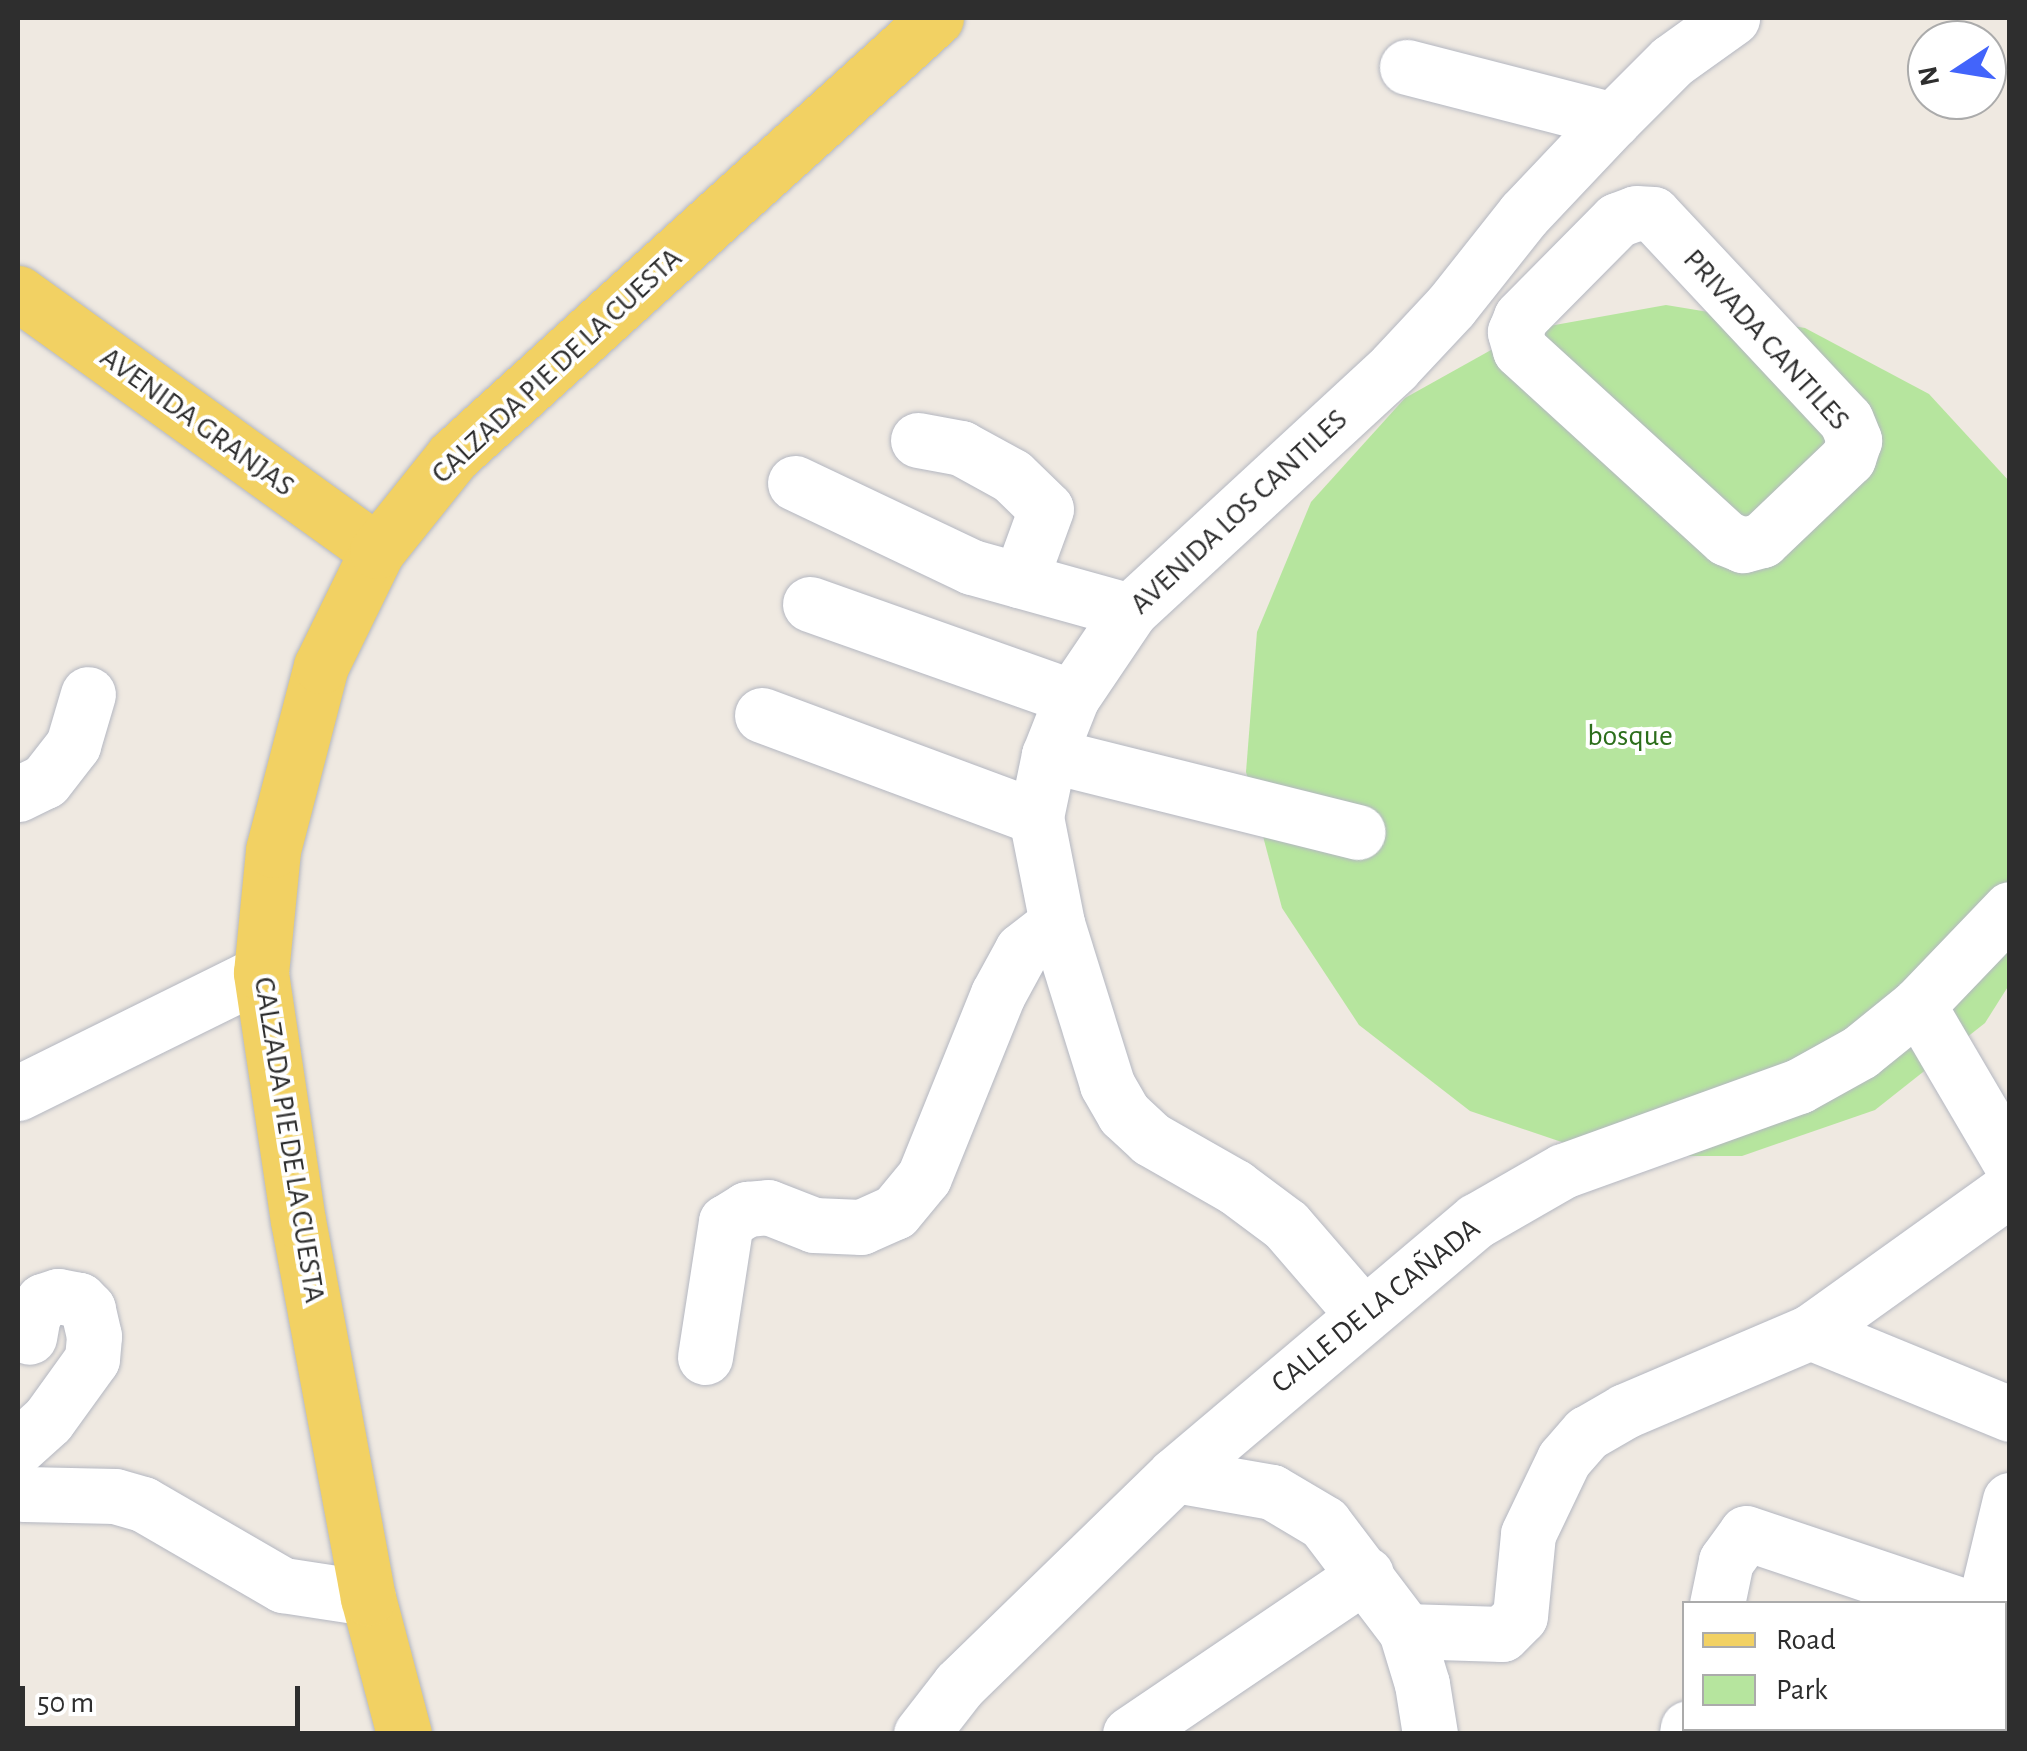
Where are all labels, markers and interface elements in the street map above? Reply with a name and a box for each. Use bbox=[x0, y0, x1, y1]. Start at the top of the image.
north arrow bbox=[1907, 20, 2007, 120]
text: N bbox=[1914, 63, 1945, 88]
street label: CALZADA PIE DE LA CUESTA bbox=[424, 241, 690, 491]
street label: PRIVADA CANTILES bbox=[1675, 242, 1857, 438]
street label: AVENIDA GRANJAS bbox=[93, 340, 301, 504]
street label: AVENIDA LOS CANTILES bbox=[1123, 402, 1355, 622]
park label: bosque bbox=[1587, 718, 1673, 754]
street label: CALZADA PIE DE LA CUESTA bbox=[245, 975, 333, 1305]
street label: CALLE DE LA CAÑADA bbox=[1264, 1211, 1488, 1401]
legend bbox=[1682, 1601, 2007, 1731]
text: Road bbox=[1776, 1625, 1836, 1655]
scale bar bbox=[25, 1666, 305, 1728]
text: Park bbox=[1776, 1675, 1828, 1705]
text: 50 m bbox=[37, 1688, 94, 1718]

